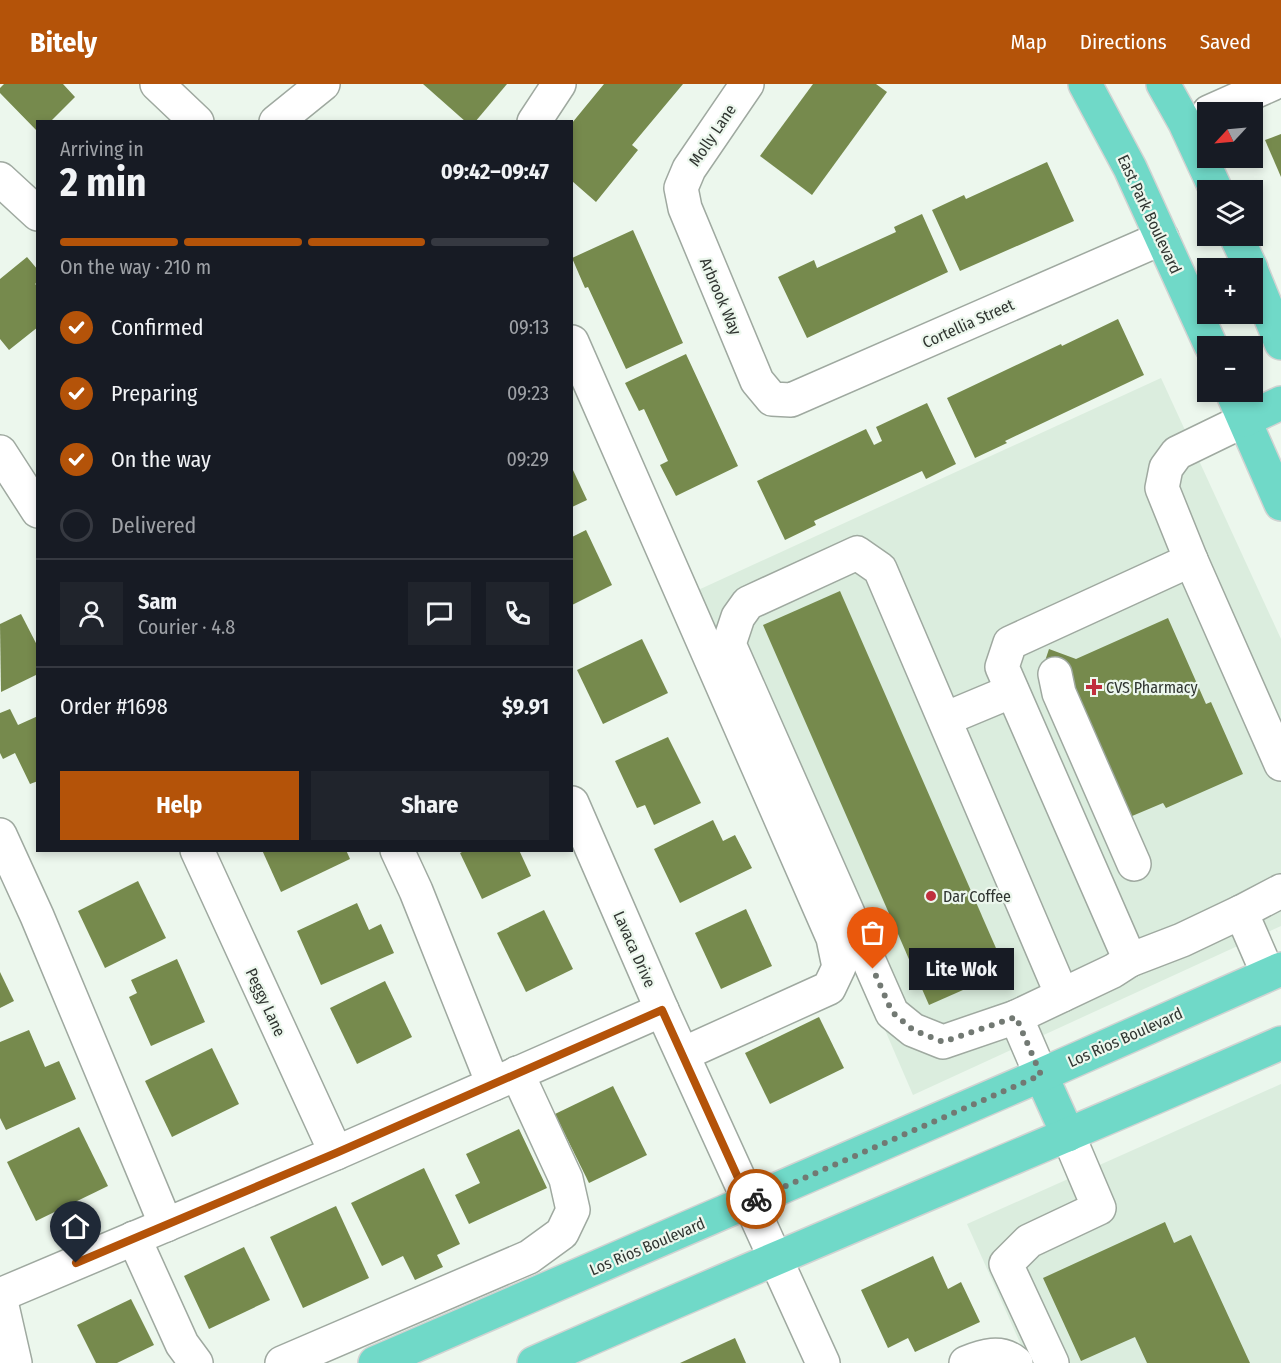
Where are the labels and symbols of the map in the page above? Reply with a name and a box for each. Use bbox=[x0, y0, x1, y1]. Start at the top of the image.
street label: Molly Lane bbox=[685, 101, 740, 170]
north arrow bbox=[1197, 102, 1263, 168]
street label: East Park Boulevard bbox=[1114, 152, 1185, 277]
street label: Arbrook Way bbox=[696, 255, 746, 338]
street label: Cortellia Street bbox=[920, 295, 1018, 352]
place label: CVS Pharmacy bbox=[1106, 678, 1199, 697]
marker: CVS Pharmacy bbox=[1087, 680, 1101, 694]
place label: Dar Coffee bbox=[943, 887, 1011, 906]
marker: Dar Coffee bbox=[924, 889, 938, 903]
pin bbox=[847, 907, 898, 969]
street label: Lavaca Drive bbox=[609, 908, 660, 990]
callout: Lite Wok bbox=[909, 948, 1014, 990]
street label: Peggy Lane bbox=[242, 965, 290, 1039]
street label: Los Rios Boulevard bbox=[1065, 1004, 1185, 1071]
courier bbox=[726, 1169, 786, 1229]
pin bbox=[50, 1201, 101, 1263]
street label: Los Rios Boulevard bbox=[587, 1214, 708, 1279]

